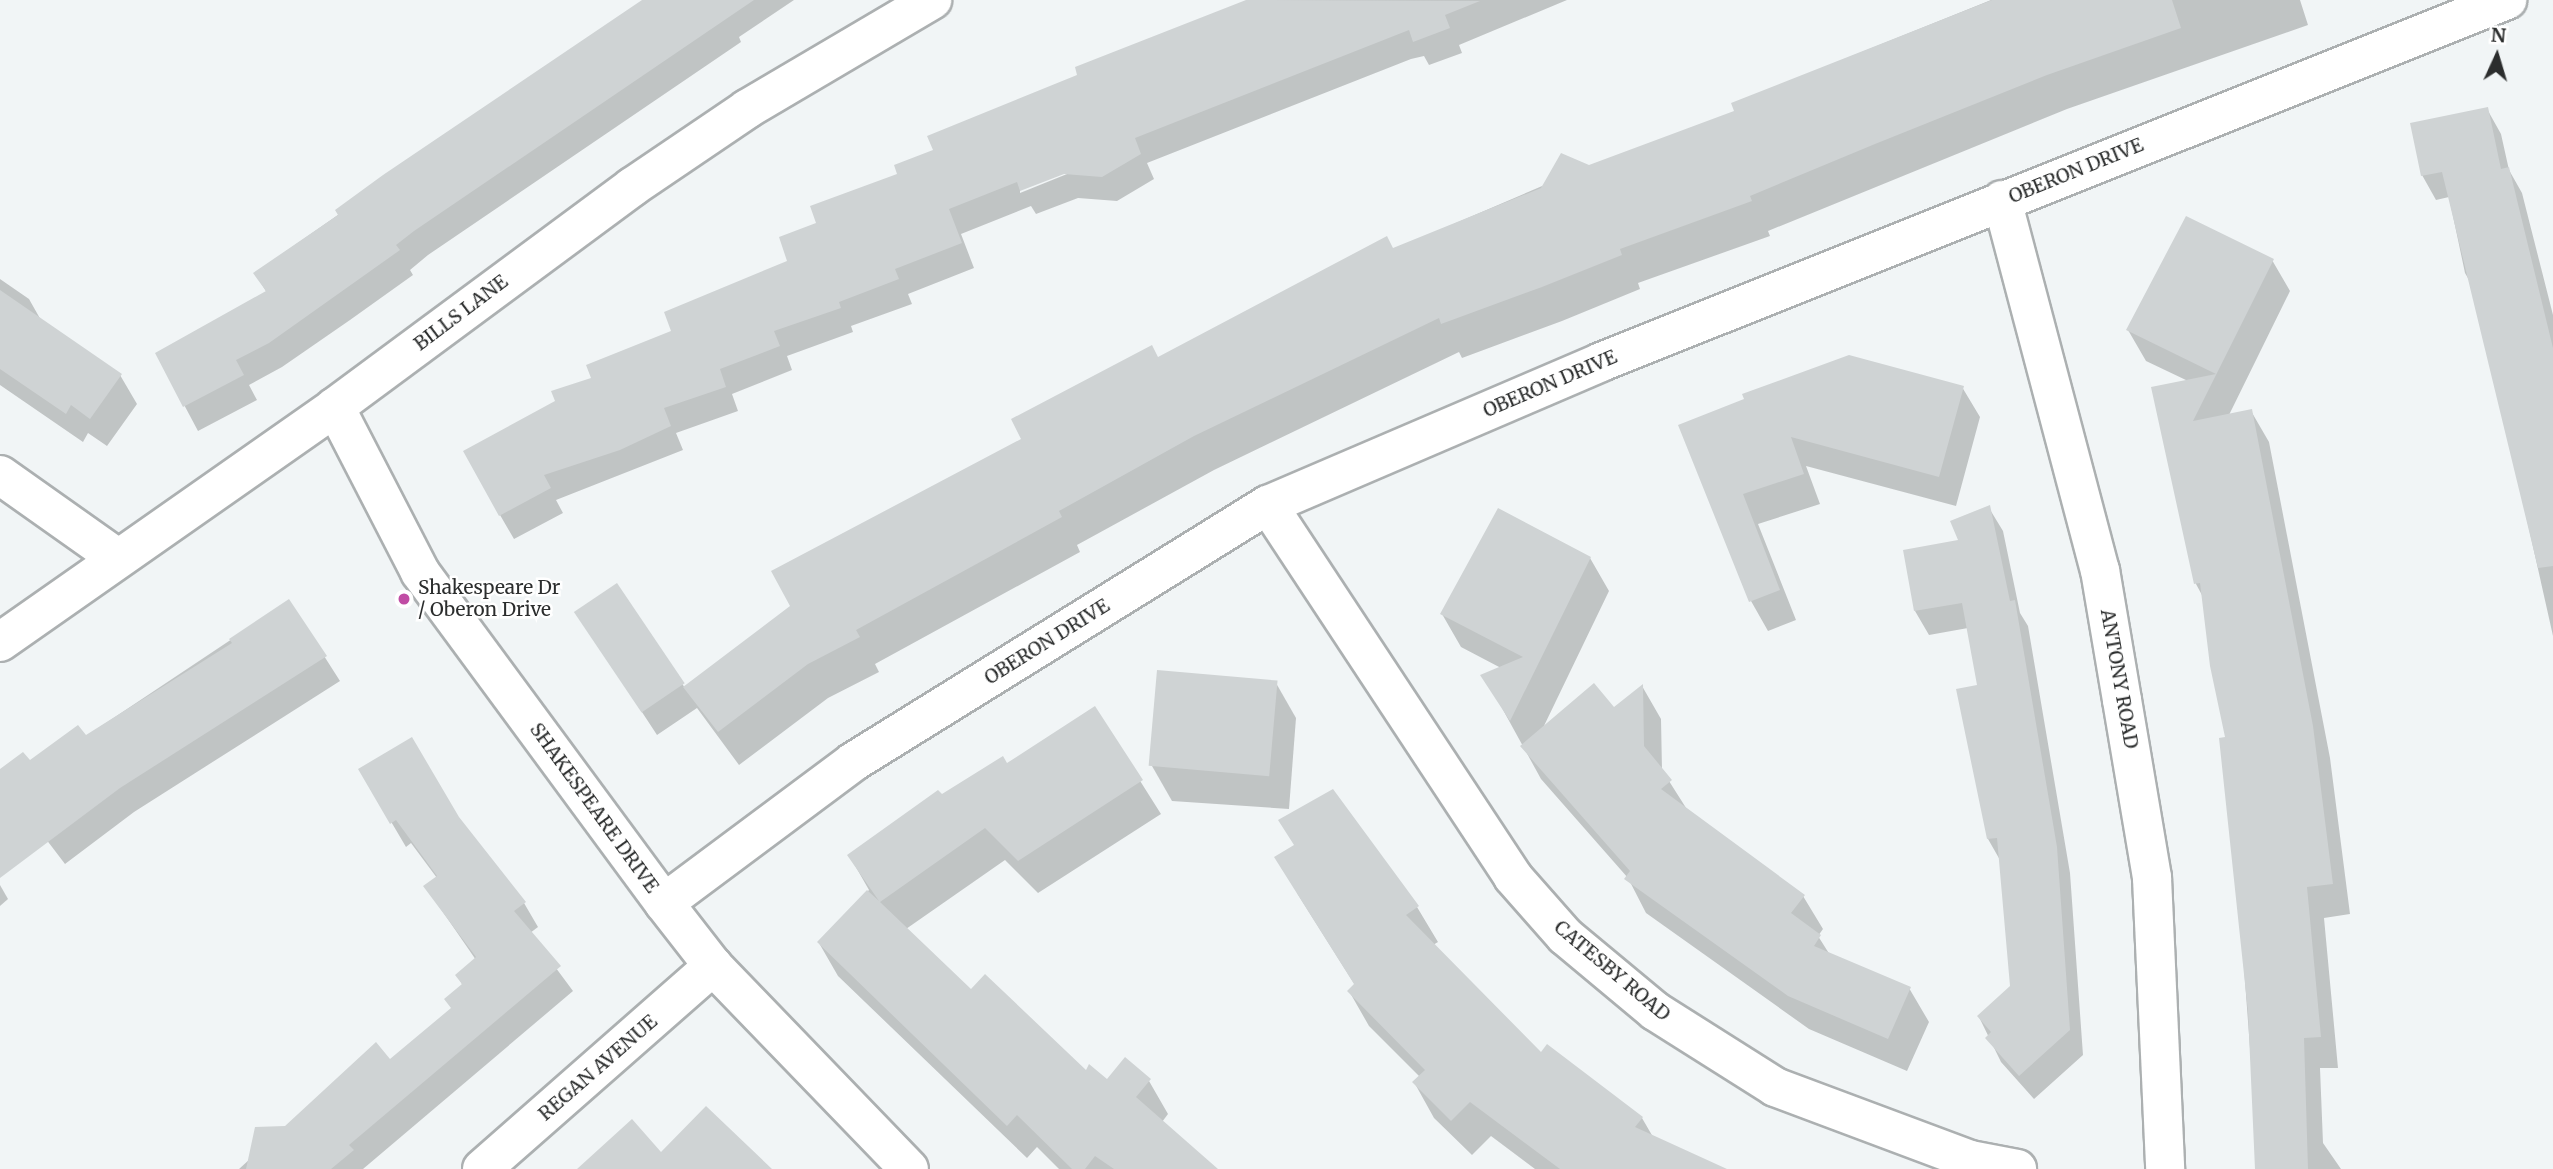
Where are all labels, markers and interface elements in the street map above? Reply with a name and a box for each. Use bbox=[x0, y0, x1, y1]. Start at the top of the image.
north arrow bbox=[2462, 21, 2532, 91]
text: N bbox=[2490, 23, 2507, 48]
street label: OBERON DRIVE bbox=[2005, 134, 2147, 208]
street label: BILLS LANE bbox=[410, 270, 512, 356]
street label: OBERON DRIVE bbox=[1480, 346, 1620, 422]
place label: Shakespeare Dr / Oberon Drive bbox=[418, 577, 560, 621]
marker: Shakespeare Dr / Oberon Drive bbox=[396, 591, 412, 607]
street label: OBERON DRIVE bbox=[980, 594, 1114, 690]
street label: ANTONY ROAD bbox=[2096, 607, 2142, 751]
street label: SHAKESPEARE DRIVE bbox=[525, 719, 663, 897]
street label: CATESBY ROAD bbox=[1549, 916, 1675, 1026]
street label: REGAN AVENUE bbox=[534, 1010, 662, 1126]

